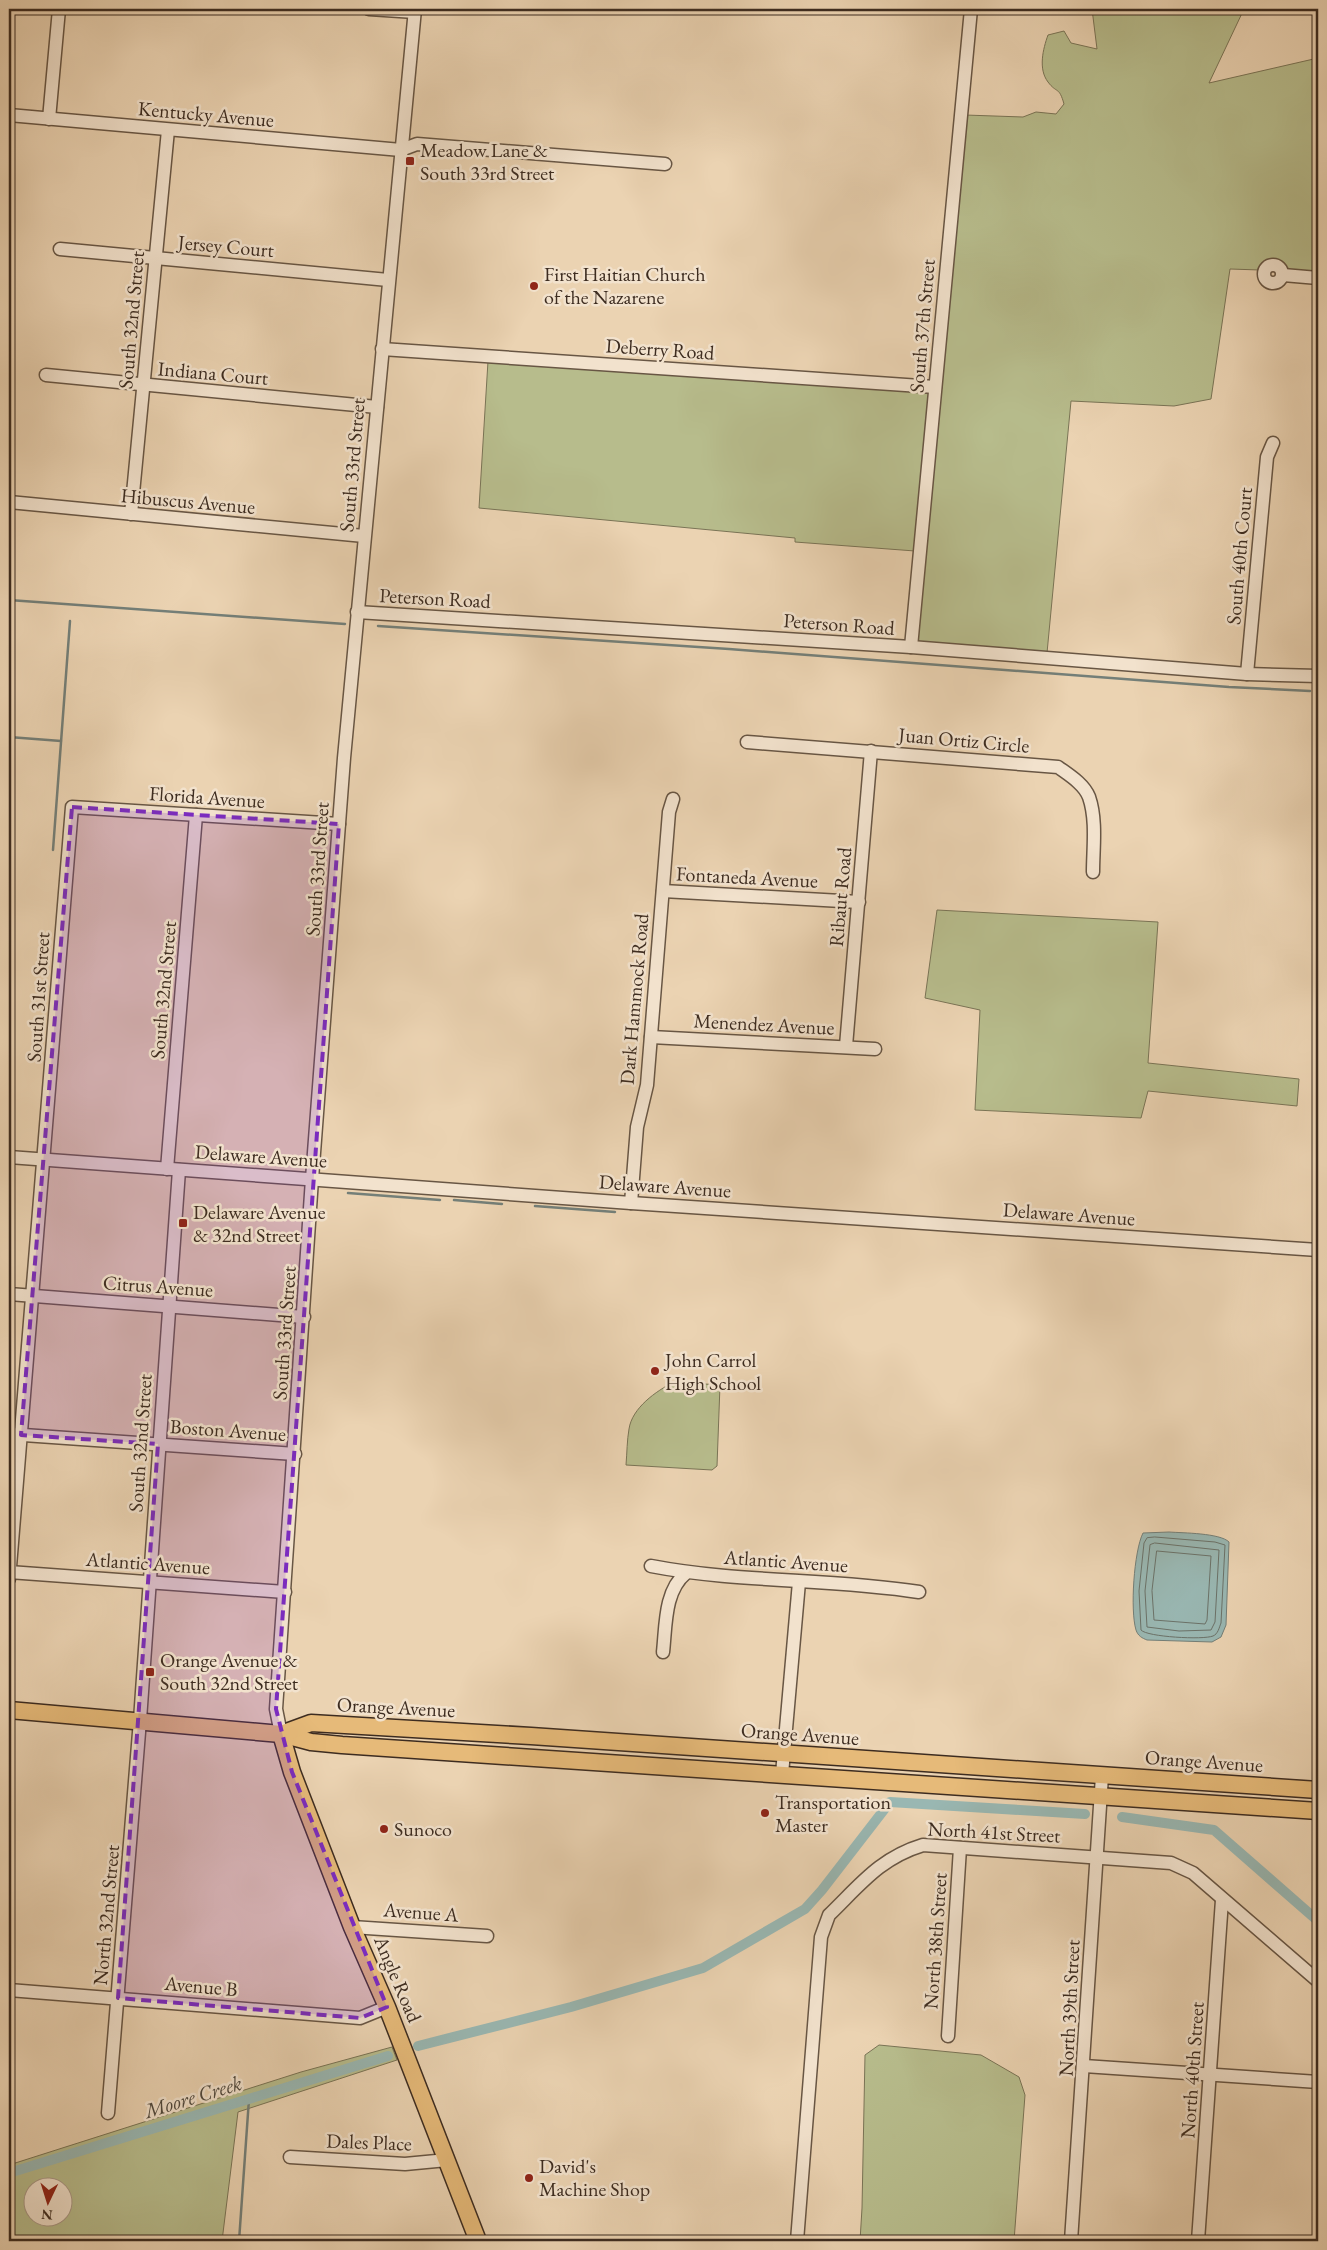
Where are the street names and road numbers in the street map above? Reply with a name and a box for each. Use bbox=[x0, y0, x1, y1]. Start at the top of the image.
street label: Kentucky Avenue bbox=[137, 95, 275, 133]
street label: Jersey Court bbox=[175, 229, 276, 263]
street label: South 32nd Street bbox=[112, 249, 150, 390]
street label: South 37th Street bbox=[903, 257, 941, 394]
street label: Deberry Road bbox=[605, 332, 716, 366]
street label: Indiana Court bbox=[157, 355, 270, 391]
street label: South 33rd Street bbox=[333, 396, 371, 533]
street label: Hibuscus Avenue bbox=[120, 482, 257, 520]
street label: South 40th Court bbox=[1220, 486, 1258, 626]
street label: Peterson Road bbox=[379, 582, 492, 614]
street label: Peterson Road bbox=[783, 607, 896, 641]
street label: Juan Ortiz Circle bbox=[896, 721, 1031, 759]
street label: Florida Avenue bbox=[148, 780, 266, 814]
street label: South 33rd Street bbox=[299, 800, 335, 937]
street label: Ribaut Road bbox=[823, 845, 857, 948]
street label: Fontaneda Avenue bbox=[675, 860, 819, 894]
street label: Dark Hammock Road bbox=[614, 911, 655, 1086]
street label: South 32nd Street bbox=[144, 919, 182, 1060]
street label: South 31st Street bbox=[20, 930, 56, 1063]
street label: Menendez Avenue bbox=[693, 1007, 835, 1041]
street label: Delaware Avenue bbox=[194, 1138, 328, 1174]
street label: Delaware Avenue bbox=[598, 1168, 732, 1204]
street label: Delaware Avenue bbox=[1002, 1196, 1136, 1232]
street label: South 33rd Street bbox=[266, 1264, 302, 1401]
street label: Citrus Avenue bbox=[102, 1269, 214, 1303]
street label: South 32nd Street bbox=[122, 1372, 158, 1513]
street label: Boston Avenue bbox=[169, 1413, 287, 1447]
street label: Atlantic Avenue bbox=[722, 1544, 849, 1578]
street label: Atlantic Avenue bbox=[84, 1546, 211, 1580]
street label: Orange Avenue bbox=[336, 1691, 456, 1723]
street label: Orange Avenue bbox=[740, 1717, 860, 1751]
street label: Orange Avenue bbox=[1144, 1744, 1264, 1778]
street label: North 41st Street bbox=[927, 1816, 1062, 1848]
street label: North 32nd Street bbox=[87, 1843, 125, 1986]
street label: North 38th Street bbox=[917, 1871, 953, 2010]
street label: Avenue A bbox=[382, 1896, 460, 1928]
street label: Angle Road bbox=[368, 1931, 428, 2027]
street label: North 39th Street bbox=[1052, 1938, 1086, 2077]
street label: Avenue B bbox=[162, 1970, 239, 2002]
street label: North 40th Street bbox=[1174, 2000, 1210, 2139]
street label: Dales Place bbox=[326, 2128, 412, 2156]

